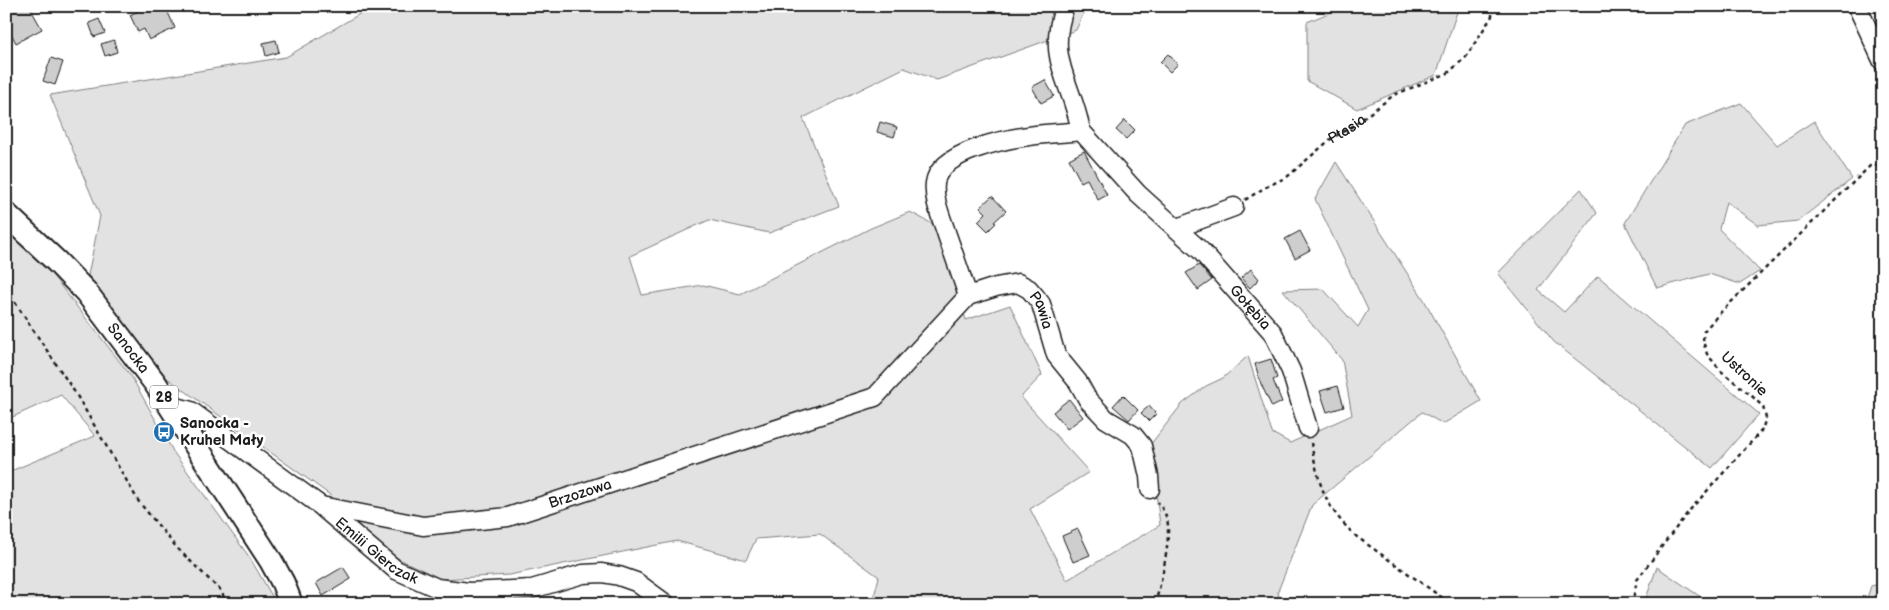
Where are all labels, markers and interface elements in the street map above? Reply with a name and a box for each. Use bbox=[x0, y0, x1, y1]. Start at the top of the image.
street label: Ptasia bbox=[1325, 110, 1370, 148]
street label: Gołębia bbox=[1226, 281, 1275, 334]
street label: Pawia bbox=[1025, 287, 1057, 331]
street label: Sanocka bbox=[103, 319, 154, 377]
street label: Ustronie bbox=[1716, 347, 1772, 401]
road number: 28 bbox=[150, 386, 178, 408]
place label: Sanocka - Kruhel Mały bbox=[180, 414, 264, 450]
bus stop icon: Sanocka - Kruhel Mały bbox=[152, 420, 176, 444]
street label: Brzozowa bbox=[546, 474, 614, 513]
street label: Emilii Gierczak bbox=[331, 513, 422, 588]

